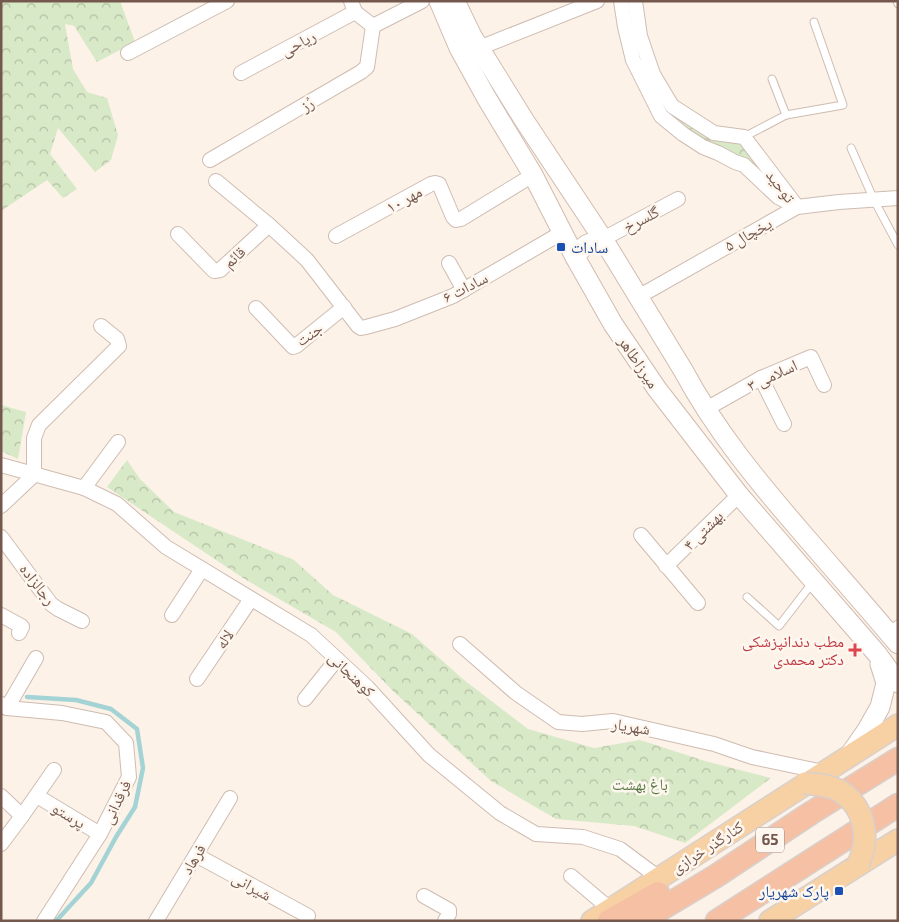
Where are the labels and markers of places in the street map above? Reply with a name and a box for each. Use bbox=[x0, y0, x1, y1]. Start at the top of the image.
place label: سادات bbox=[571, 237, 608, 256]
marker: سادات bbox=[555, 241, 567, 253]
place label: مطب دندانپزشکی دکتر محمدی bbox=[742, 631, 844, 670]
marker: مطب دندانپزشکی دکتر محمدی bbox=[848, 643, 862, 657]
place label: پارک شهریار bbox=[758, 881, 829, 901]
marker: پارک شهریار bbox=[833, 885, 845, 897]

